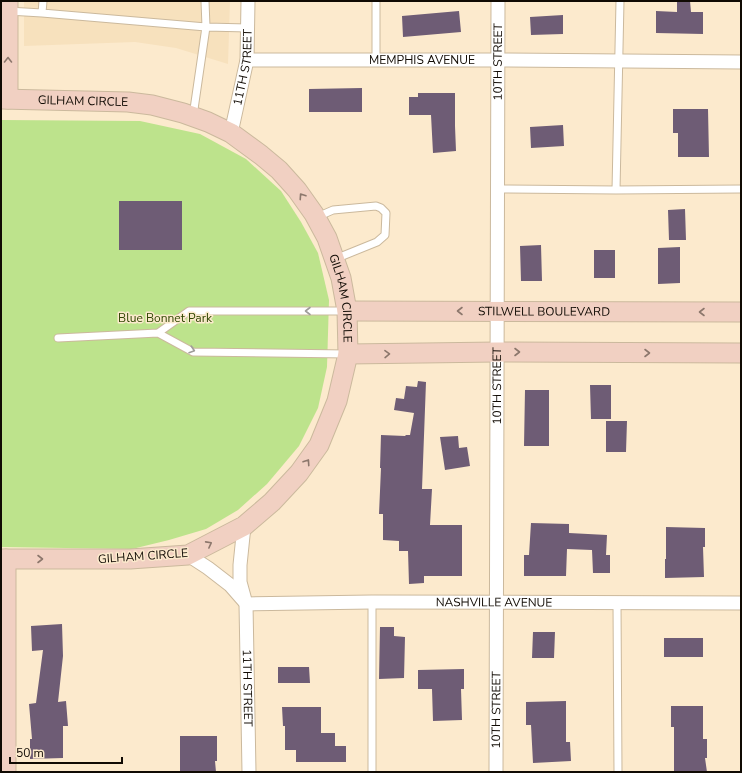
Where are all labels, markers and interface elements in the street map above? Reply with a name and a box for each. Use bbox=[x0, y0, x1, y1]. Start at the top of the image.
street label: 10TH STREET bbox=[490, 23, 506, 101]
street label: 11TH STREET bbox=[229, 28, 256, 107]
street label: MEMPHIS AVENUE bbox=[369, 52, 475, 68]
one-way arrow bbox=[4, 57, 12, 63]
street label: GILHAM CIRCLE bbox=[38, 92, 128, 110]
one-way arrow bbox=[300, 194, 307, 201]
street label: GILHAM CIRCLE bbox=[325, 252, 356, 343]
street label: STILWELL BOULEVARD bbox=[478, 303, 610, 320]
one-way arrow bbox=[305, 307, 311, 315]
one-way arrow bbox=[457, 307, 463, 315]
one-way arrow bbox=[699, 308, 705, 316]
park label: Blue Bonnet Park bbox=[118, 310, 213, 326]
one-way arrow bbox=[189, 345, 196, 354]
street label: 10TH STREET bbox=[489, 347, 505, 425]
one-way arrow bbox=[514, 348, 520, 356]
one-way arrow bbox=[644, 349, 650, 357]
one-way arrow bbox=[384, 350, 390, 358]
one-way arrow bbox=[302, 459, 309, 466]
one-way arrow bbox=[205, 542, 212, 549]
street label: GILHAM CIRCLE bbox=[97, 545, 189, 567]
one-way arrow bbox=[37, 555, 43, 563]
street label: NASHVILLE AVENUE bbox=[436, 594, 552, 610]
street label: 11TH STREET bbox=[239, 649, 256, 728]
street label: 10TH STREET bbox=[488, 671, 504, 749]
scale bar bbox=[10, 739, 122, 765]
text: 50 m bbox=[16, 745, 44, 761]

